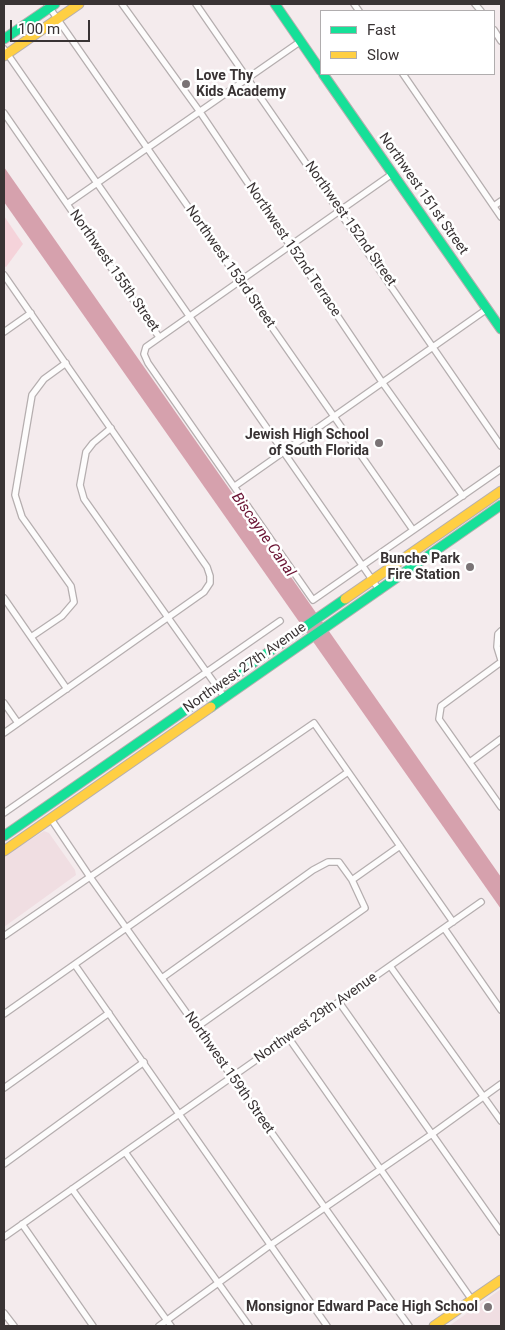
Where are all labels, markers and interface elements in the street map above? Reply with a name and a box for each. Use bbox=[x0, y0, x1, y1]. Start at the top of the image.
scale bar bbox=[12, 10, 92, 42]
legend bbox=[320, 10, 495, 75]
text: 100 m bbox=[18, 20, 60, 38]
text: Fast bbox=[367, 21, 396, 39]
text: Slow bbox=[367, 46, 399, 64]
place label: Love Thy Kids Academy bbox=[196, 68, 286, 100]
marker: Love Thy Kids Academy bbox=[180, 78, 192, 90]
street label: Northwest 151st Street bbox=[375, 130, 471, 258]
street label: Northwest 152nd Street bbox=[301, 158, 399, 290]
street label: Northwest 152nd Terrace bbox=[242, 180, 344, 320]
street label: Northwest 153rd Street bbox=[182, 203, 278, 331]
street label: Northwest 155th Street bbox=[66, 207, 162, 335]
place label: Jewish High School of South Florida bbox=[245, 427, 369, 460]
marker: Jewish High School of South Florida bbox=[373, 437, 385, 449]
water label: Biscayne Canal bbox=[227, 489, 299, 581]
place label: Bunche Park Fire Station bbox=[380, 551, 460, 584]
marker: Bunche Park Fire Station bbox=[464, 561, 476, 573]
street label: Northwest 27th Avenue bbox=[180, 619, 310, 717]
street label: Northwest 29th Avenue bbox=[251, 969, 381, 1067]
street label: Northwest 159th Street bbox=[181, 1009, 277, 1137]
place label: Monsignor Edward Pace High School bbox=[246, 1299, 478, 1315]
marker: Monsignor Edward Pace High School bbox=[482, 1301, 494, 1313]

